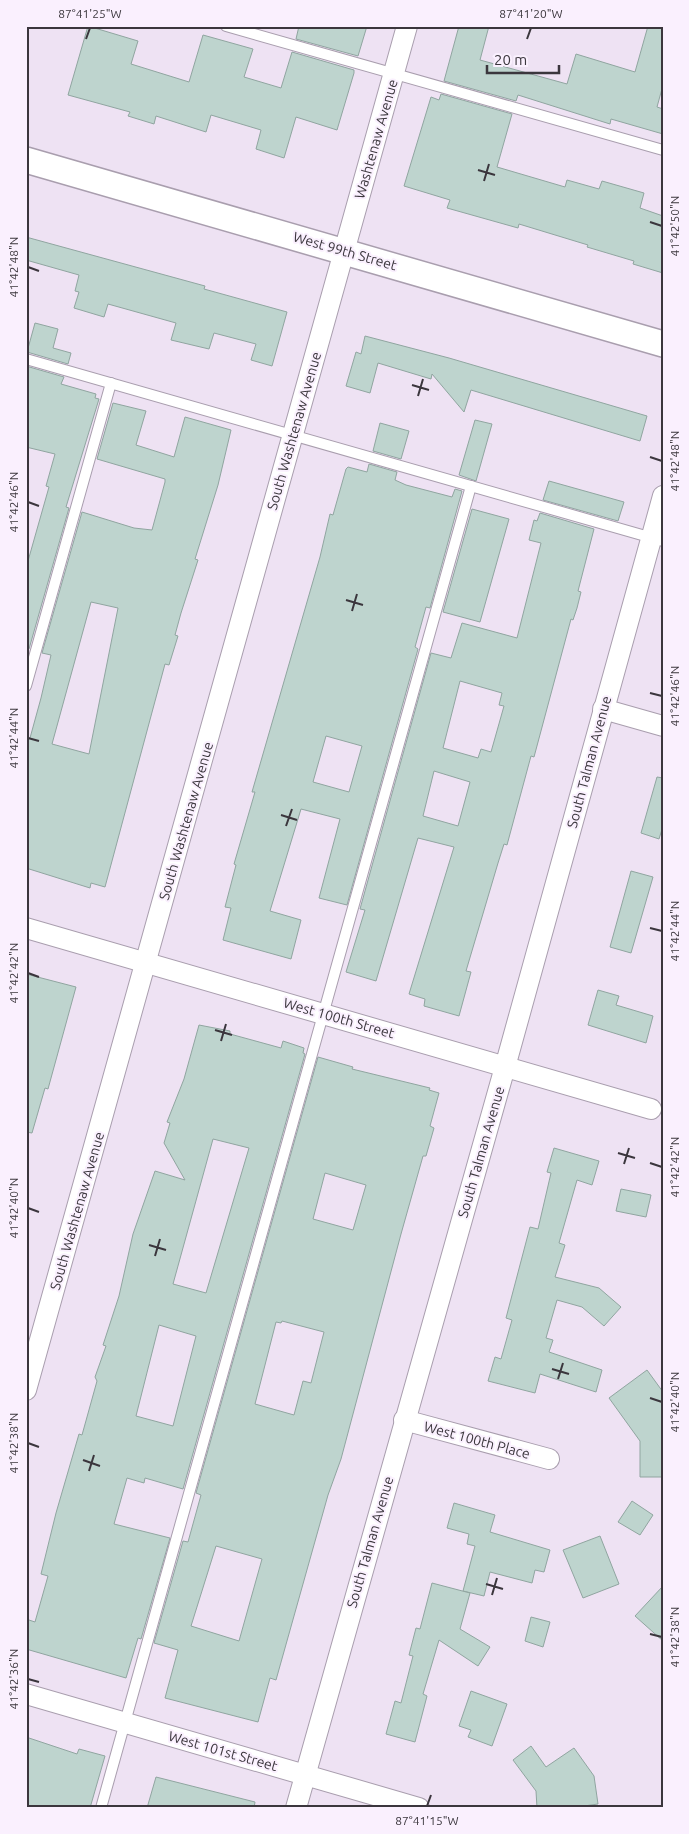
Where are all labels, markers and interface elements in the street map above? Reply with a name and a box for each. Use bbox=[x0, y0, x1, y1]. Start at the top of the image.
text: 87°41'25"W bbox=[58, 7, 122, 20]
text: 87°41'20"W bbox=[499, 7, 563, 20]
scale bar bbox=[487, 42, 559, 74]
text: 20 m bbox=[494, 51, 527, 68]
street label: Washtenaw Avenue bbox=[351, 77, 401, 201]
text: 41°42'50"N bbox=[668, 196, 681, 256]
street label: West 99th Street bbox=[291, 229, 399, 274]
text: 41°42'48"N bbox=[7, 237, 20, 297]
street label: South Washtenaw Avenue bbox=[264, 350, 324, 512]
text: 41°42'48"N bbox=[668, 431, 681, 491]
text: 41°42'46"N bbox=[7, 472, 20, 532]
text: 41°42'46"N bbox=[668, 666, 681, 726]
street label: South Talman Avenue bbox=[564, 694, 614, 830]
text: 41°42'44"N bbox=[7, 708, 20, 768]
street label: South Washtenaw Avenue bbox=[156, 740, 216, 902]
text: 41°42'44"N bbox=[668, 901, 681, 961]
text: 41°42'42"N bbox=[7, 943, 20, 1003]
street label: West 100th Street bbox=[282, 994, 397, 1042]
street label: South Talman Avenue bbox=[455, 1084, 507, 1220]
street label: South Washtenaw Avenue bbox=[47, 1130, 107, 1292]
text: 41°42'42"N bbox=[668, 1137, 681, 1197]
text: 41°42'40"N bbox=[7, 1178, 20, 1238]
text: 41°42'40"N bbox=[668, 1372, 681, 1432]
text: 41°42'38"N bbox=[7, 1413, 20, 1473]
street label: West 100th Place bbox=[422, 1418, 532, 1462]
street label: South Talman Avenue bbox=[344, 1474, 396, 1610]
text: 41°42'38"N bbox=[668, 1607, 681, 1667]
text: 41°42'36"N bbox=[7, 1649, 20, 1709]
street label: West 101st Street bbox=[167, 1728, 280, 1774]
text: 87°41'15"W bbox=[395, 1814, 459, 1827]

